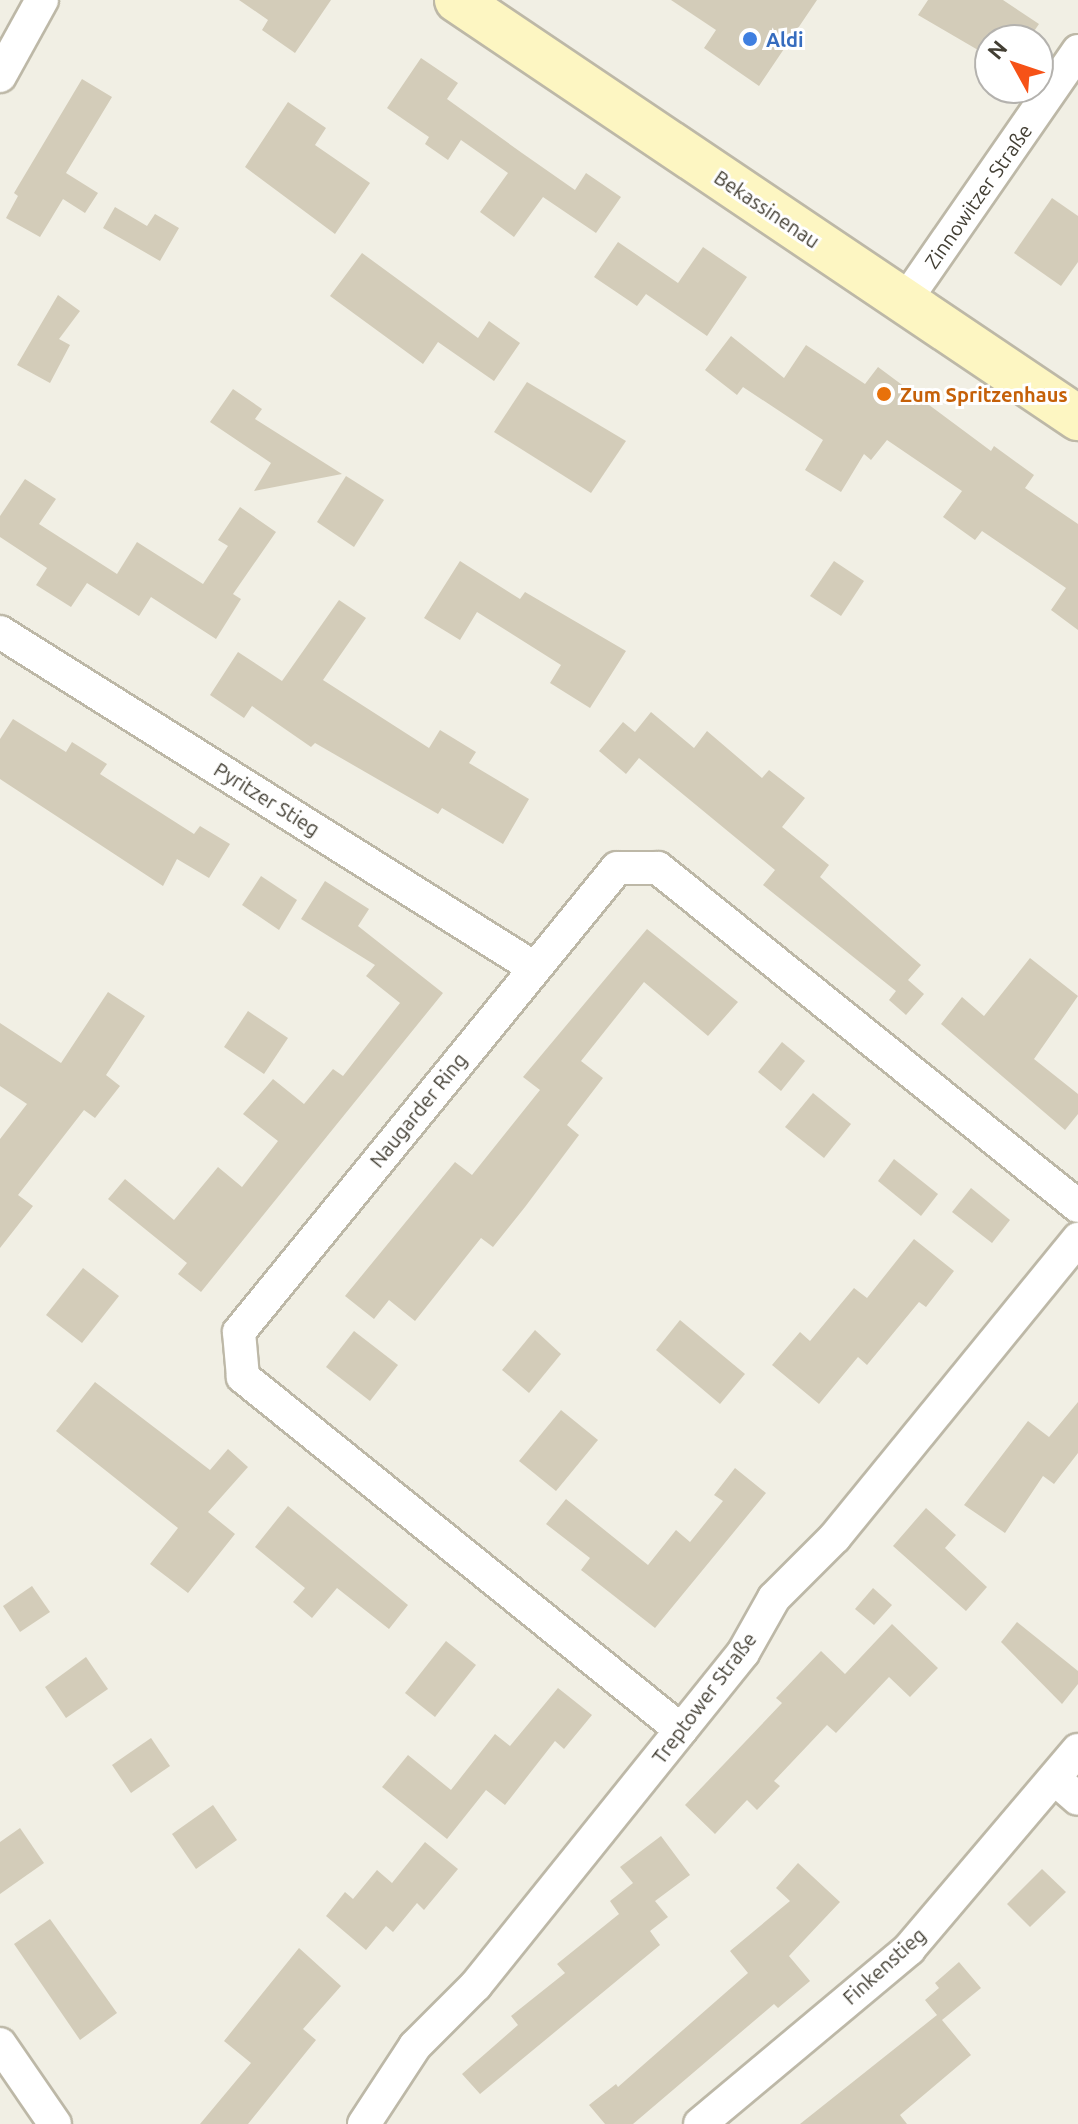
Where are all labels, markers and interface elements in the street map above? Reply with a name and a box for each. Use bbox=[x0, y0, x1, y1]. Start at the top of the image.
north arrow bbox=[974, 24, 1054, 104]
place label: Aldi bbox=[766, 27, 804, 51]
marker: Aldi bbox=[741, 30, 759, 48]
text: N bbox=[982, 35, 1012, 64]
street label: Zinnowitzer Straße bbox=[919, 119, 1037, 273]
street label: Bekassinenau bbox=[710, 165, 824, 253]
place label: Zum Spritzenhaus bbox=[900, 382, 1068, 406]
marker: Zum Spritzenhaus bbox=[875, 385, 893, 403]
street label: Pyritzer Stieg bbox=[210, 757, 324, 841]
street label: Naugarder Ring bbox=[364, 1048, 472, 1172]
street label: Treptower Straße bbox=[647, 1628, 761, 1768]
street label: Finkenstieg bbox=[838, 1923, 930, 2009]

